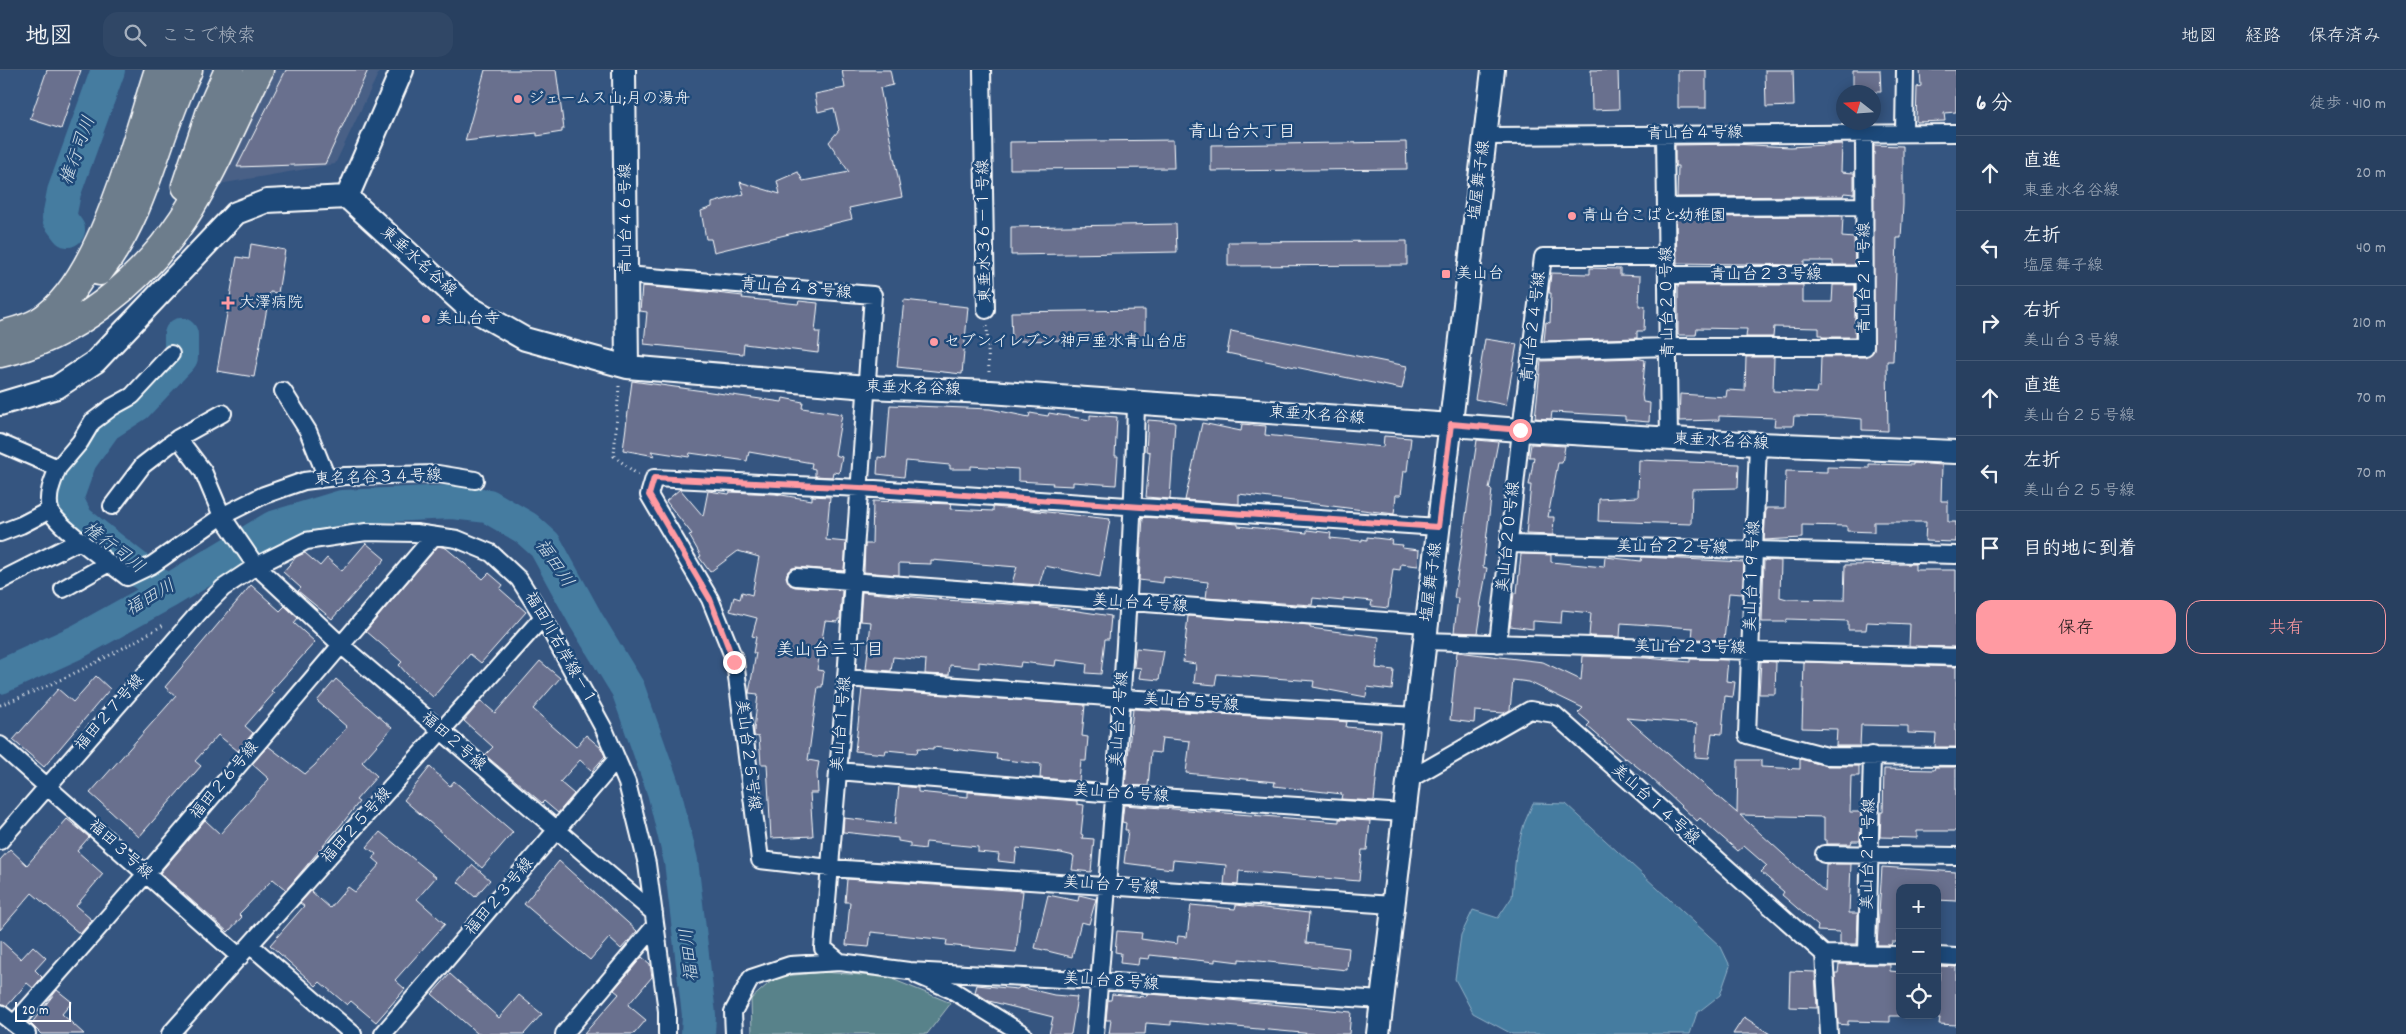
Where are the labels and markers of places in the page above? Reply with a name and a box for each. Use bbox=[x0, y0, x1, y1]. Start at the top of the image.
place label: ジェームス山;月の湯舟 bbox=[528, 88, 690, 111]
marker: ジェームス山;月の湯舟 bbox=[512, 93, 524, 105]
place label: 青山台こばと幼稚園 bbox=[1582, 205, 1726, 228]
marker: 青山台こばと幼稚園 bbox=[1566, 210, 1578, 222]
place label: 美山台 bbox=[1456, 263, 1504, 286]
marker: 美山台 bbox=[1440, 268, 1452, 280]
place label: 大澤病院 bbox=[239, 292, 303, 315]
marker: 大澤病院 bbox=[221, 296, 235, 310]
place label: 美山台寺 bbox=[436, 308, 500, 331]
marker: 美山台寺 bbox=[420, 313, 432, 325]
place label: セブンイレブン 神戸垂水青山台店 bbox=[944, 331, 1188, 354]
marker: セブンイレブン 神戸垂水青山台店 bbox=[928, 336, 940, 348]

